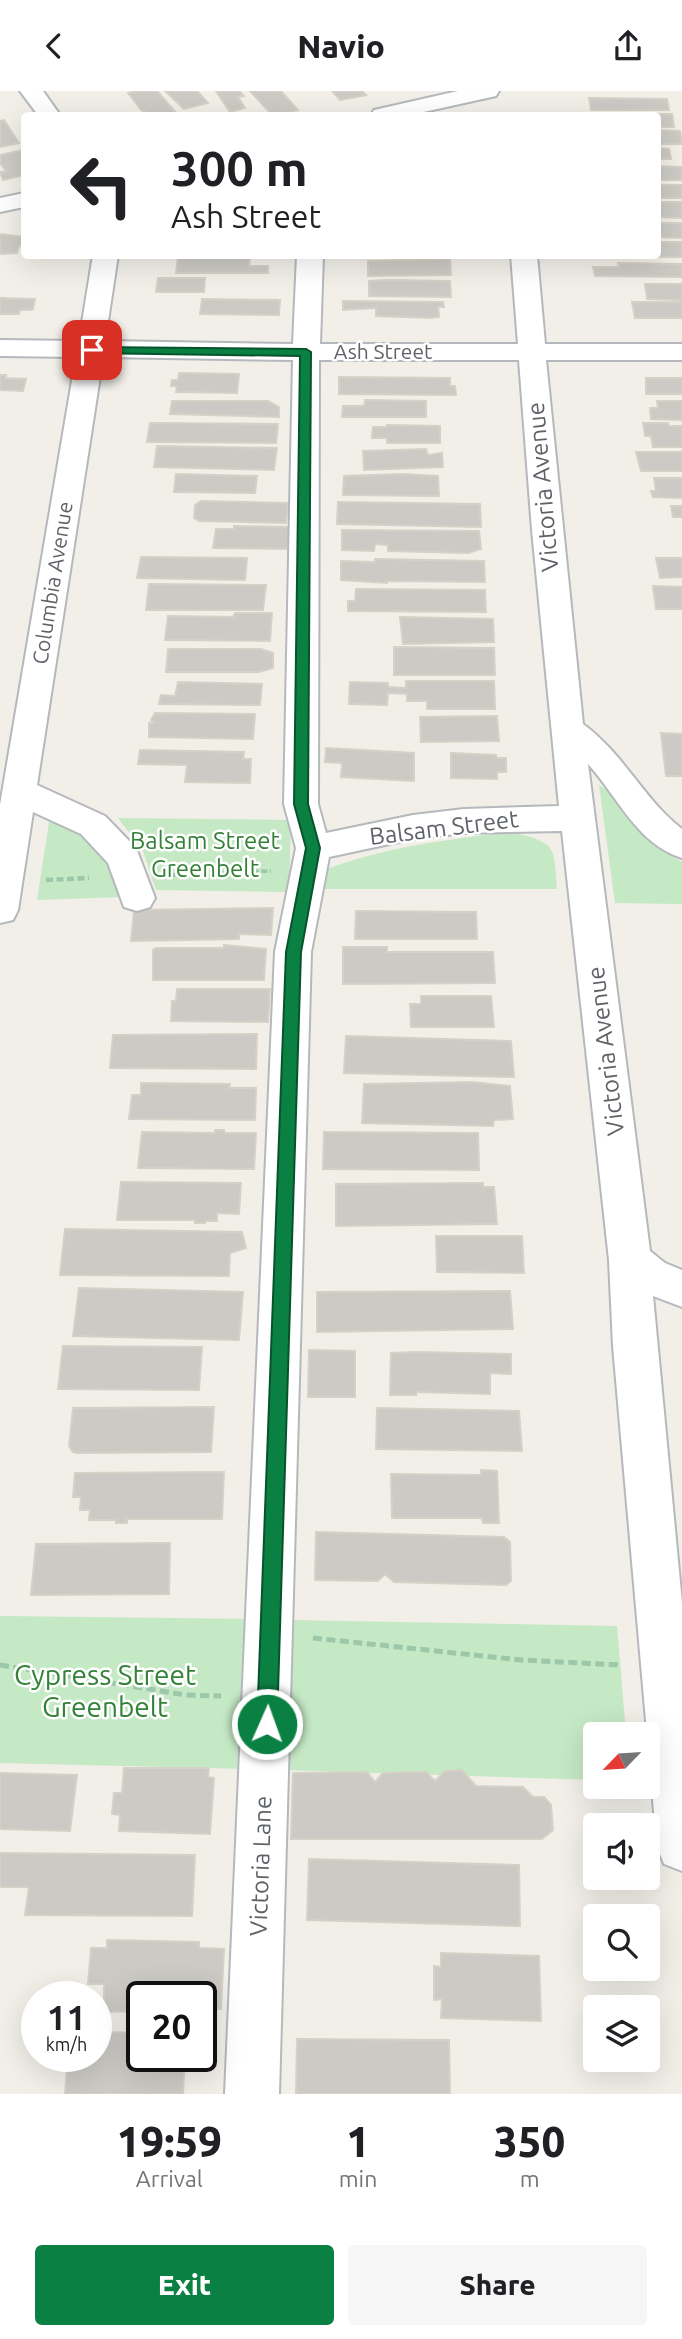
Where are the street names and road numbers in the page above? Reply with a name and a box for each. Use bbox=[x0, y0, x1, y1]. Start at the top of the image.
street label: Ash Street bbox=[334, 339, 432, 363]
street label: Victoria Avenue bbox=[522, 401, 563, 573]
street label: Columbia Avenue bbox=[27, 500, 77, 666]
street label: Balsam Street bbox=[368, 805, 520, 850]
street label: Victoria Avenue bbox=[582, 965, 629, 1137]
street label: Victoria Lane bbox=[245, 1795, 276, 1937]

